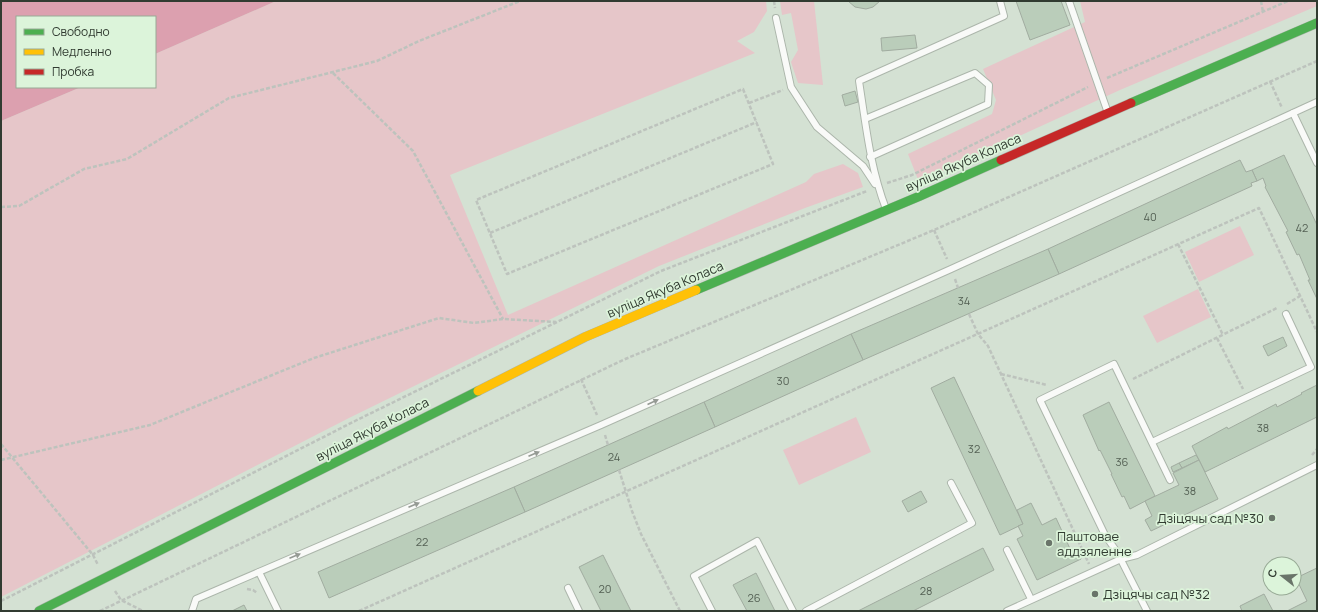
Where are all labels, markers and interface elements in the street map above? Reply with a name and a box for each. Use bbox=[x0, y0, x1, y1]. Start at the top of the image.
legend bbox=[16, 16, 156, 88]
text: Свободно bbox=[52, 23, 110, 40]
text: Медленно bbox=[52, 43, 112, 60]
text: Пробка bbox=[52, 63, 94, 80]
street label: вуліца Якуба Коласа bbox=[902, 128, 1024, 196]
house number: 40 bbox=[1143, 209, 1157, 224]
house number: 42 bbox=[1296, 220, 1308, 235]
street label: вуліца Якуба Коласа bbox=[604, 256, 726, 322]
house number: 34 bbox=[958, 293, 970, 308]
house number: 30 bbox=[777, 373, 789, 388]
street label: вуліца Якуба Коласа bbox=[312, 393, 432, 465]
one-way arrow bbox=[647, 399, 658, 405]
house number: 38 bbox=[1257, 420, 1269, 435]
house number: 32 bbox=[968, 441, 980, 456]
house number: 24 bbox=[608, 449, 620, 464]
one-way arrow bbox=[528, 451, 539, 457]
house number: 36 bbox=[1116, 454, 1129, 469]
house number: 38 bbox=[1184, 483, 1196, 498]
one-way arrow bbox=[408, 502, 420, 508]
place label: Дзіцячы сад №30 bbox=[1157, 509, 1264, 527]
marker: Дзіцячы сад №30 bbox=[1267, 513, 1277, 523]
place label: Паштовае аддзяленне bbox=[1057, 527, 1132, 560]
house number: 22 bbox=[416, 534, 428, 549]
marker: Паштовае аддзяленне bbox=[1044, 538, 1054, 548]
one-way arrow bbox=[289, 553, 301, 559]
north arrow bbox=[1262, 556, 1302, 596]
text: С bbox=[1264, 567, 1280, 579]
house number: 20 bbox=[599, 581, 611, 596]
house number: 28 bbox=[920, 583, 932, 598]
place label: Дзіцячы сад №32 bbox=[1103, 585, 1210, 603]
marker: Дзіцячы сад №32 bbox=[1090, 589, 1100, 599]
house number: 26 bbox=[747, 590, 761, 605]

